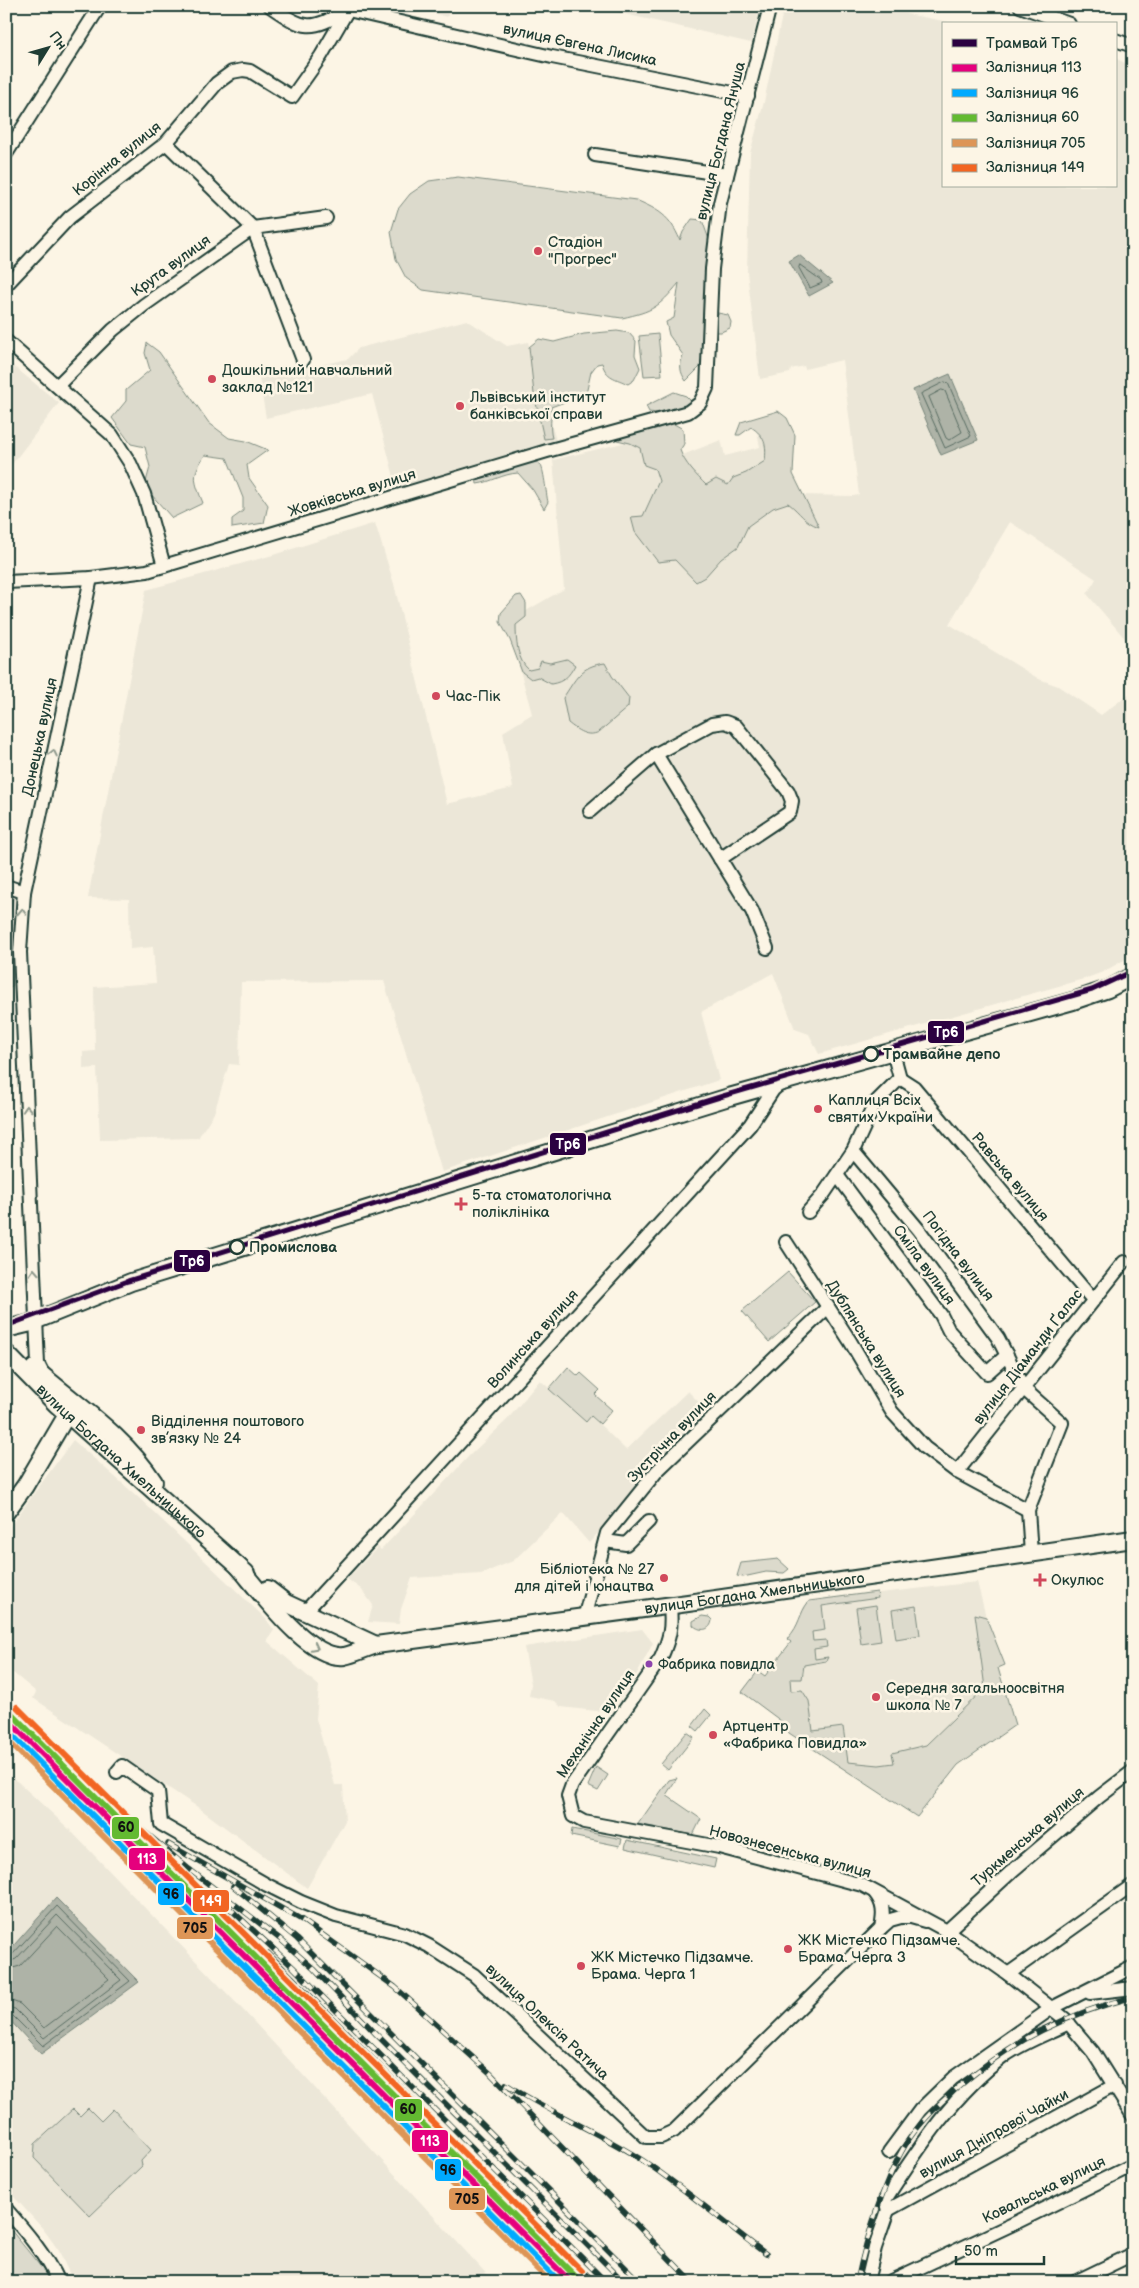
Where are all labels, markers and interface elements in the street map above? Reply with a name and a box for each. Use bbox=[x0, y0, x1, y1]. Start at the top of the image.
street label: вулиця Євгена Лисика bbox=[501, 19, 659, 71]
north arrow bbox=[22, 22, 72, 72]
legend bbox=[942, 22, 1116, 188]
text: Пн bbox=[46, 28, 70, 53]
text: Трамвай Тр6 bbox=[986, 34, 1078, 53]
text: Залізниця 113 bbox=[986, 58, 1082, 77]
street label: вулиця Богдана Януша bbox=[692, 60, 750, 222]
text: Залізниця 96 bbox=[986, 84, 1079, 103]
text: Залізниця 60 bbox=[986, 108, 1079, 127]
street label: Корінна вулиця bbox=[69, 118, 165, 200]
text: Залізниця 705 bbox=[986, 134, 1086, 153]
text: Залізниця 149 bbox=[986, 158, 1085, 177]
street label: Крута вулиця bbox=[128, 231, 214, 301]
place label: Стадіон "Прогрес" bbox=[548, 233, 617, 269]
marker: Стадіон "Прогрес" bbox=[532, 245, 544, 257]
place label: Дошкільний навчальний заклад №121 bbox=[222, 361, 392, 397]
marker: Дошкільний навчальний заклад №121 bbox=[206, 373, 218, 385]
place label: Львівський інститут банківської справи bbox=[469, 388, 606, 424]
marker: Львівський інститут банківської справи bbox=[454, 400, 466, 412]
street label: Жовківська вулиця bbox=[286, 465, 418, 521]
street label: Донецька вулиця bbox=[18, 676, 62, 798]
place label: Час-Пік bbox=[446, 687, 501, 706]
marker: Час-Пік bbox=[430, 690, 442, 702]
one-way arrow bbox=[48, 748, 58, 757]
one-way arrow bbox=[17, 908, 28, 916]
line badge: Тр6 bbox=[927, 1020, 965, 1044]
text: Тр6 bbox=[933, 1024, 959, 1041]
place label: Трамвайне депо bbox=[883, 1045, 1000, 1064]
marker: Трамвайне депо bbox=[863, 1046, 879, 1062]
place label: Каплиця Всіх святих України bbox=[828, 1091, 933, 1127]
marker: Каплиця Всіх святих України bbox=[812, 1103, 824, 1115]
one-way arrow bbox=[21, 1105, 32, 1113]
street label: Равська вулиця bbox=[967, 1129, 1053, 1225]
line badge: Тр6 bbox=[549, 1132, 587, 1156]
text: Тр6 bbox=[555, 1136, 581, 1153]
place label: 5-та стоматологічна поліклініка bbox=[472, 1186, 612, 1222]
marker: 5-та стоматологічна поліклініка bbox=[454, 1197, 468, 1211]
street label: Погідна вулиця bbox=[918, 1207, 998, 1305]
street label: Сміла вулиця bbox=[889, 1221, 959, 1309]
place label: Промислова bbox=[249, 1238, 337, 1257]
marker: Промислова bbox=[229, 1239, 245, 1255]
line badge: Тр6 bbox=[173, 1249, 211, 1273]
text: Тр6 bbox=[179, 1253, 205, 1270]
one-way arrow bbox=[29, 1267, 40, 1275]
street label: Дублянська вулиця bbox=[822, 1277, 910, 1401]
street label: вулиця Діаманди Ґалас bbox=[969, 1285, 1087, 1429]
street label: Волинська вулиця bbox=[484, 1286, 582, 1392]
street label: вулиця Богдана Хмельницького bbox=[32, 1380, 210, 1542]
street label: Зустрічна вулиця bbox=[623, 1387, 721, 1487]
place label: Відділення поштового зв’язку № 24 bbox=[151, 1412, 304, 1448]
marker: Відділення поштового зв’язку № 24 bbox=[135, 1424, 147, 1436]
place label: Бібліотека № 27 для дітей і юнацтва bbox=[514, 1560, 655, 1596]
street label: вулиця Богдана Хмельницького bbox=[643, 1568, 866, 1618]
place label: Окулюс bbox=[1051, 1571, 1104, 1590]
marker: Бібліотека № 27 для дітей і юнацтва bbox=[658, 1572, 670, 1584]
marker: Окулюс bbox=[1033, 1573, 1047, 1587]
one-way arrow bbox=[310, 1641, 319, 1651]
place label: Фабрика повидла bbox=[658, 1656, 776, 1673]
marker: Фабрика повидла bbox=[644, 1659, 654, 1669]
street label: Механічна вулиця bbox=[553, 1666, 639, 1782]
place label: Середня загальноосвітня школа № 7 bbox=[886, 1679, 1065, 1715]
marker: Середня загальноосвітня школа № 7 bbox=[870, 1691, 882, 1703]
place label: Артцентр «Фабрика Повидла» bbox=[722, 1717, 867, 1753]
marker: Артцентр «Фабрика Повидла» bbox=[707, 1729, 719, 1741]
street label: Туркменська вулиця bbox=[968, 1783, 1088, 1891]
line badge: 60 bbox=[111, 1816, 140, 1840]
text: 60 bbox=[117, 1819, 135, 1836]
street label: Новознесенська вулиця bbox=[707, 1821, 873, 1883]
line badge: 113 bbox=[128, 1847, 166, 1871]
text: 113 bbox=[137, 1851, 157, 1868]
line badge: 96 bbox=[157, 1882, 185, 1906]
text: 96 bbox=[163, 1886, 179, 1903]
line badge: 149 bbox=[192, 1889, 230, 1913]
text: 149 bbox=[200, 1893, 222, 1910]
line badge: 705 bbox=[176, 1916, 214, 1940]
text: 705 bbox=[183, 1920, 207, 1937]
place label: ЖК Містечко Підзамче. Брама. Черга 3 bbox=[798, 1931, 960, 1967]
marker: ЖК Містечко Підзамче. Брама. Черга 3 bbox=[782, 1943, 794, 1955]
place label: ЖК Містечко Підзамче. Брама. Черга 1 bbox=[591, 1948, 753, 1984]
street label: вулиця Олексія Ратича bbox=[481, 1960, 613, 2084]
marker: ЖК Містечко Підзамче. Брама. Черга 1 bbox=[575, 1960, 587, 1972]
street label: вулиця Дніпрової Чайки bbox=[916, 2085, 1072, 2183]
line badge: 60 bbox=[394, 2098, 423, 2122]
text: 60 bbox=[399, 2101, 417, 2118]
line badge: 113 bbox=[411, 2129, 449, 2153]
text: 113 bbox=[420, 2133, 440, 2150]
street label: Ковальська вулиця bbox=[979, 2152, 1109, 2228]
line badge: 96 bbox=[434, 2158, 462, 2182]
text: 96 bbox=[440, 2162, 456, 2179]
line badge: 705 bbox=[448, 2187, 486, 2211]
text: 705 bbox=[455, 2191, 479, 2208]
scale bar bbox=[956, 2233, 1044, 2265]
text: 50 m bbox=[964, 2242, 998, 2261]

